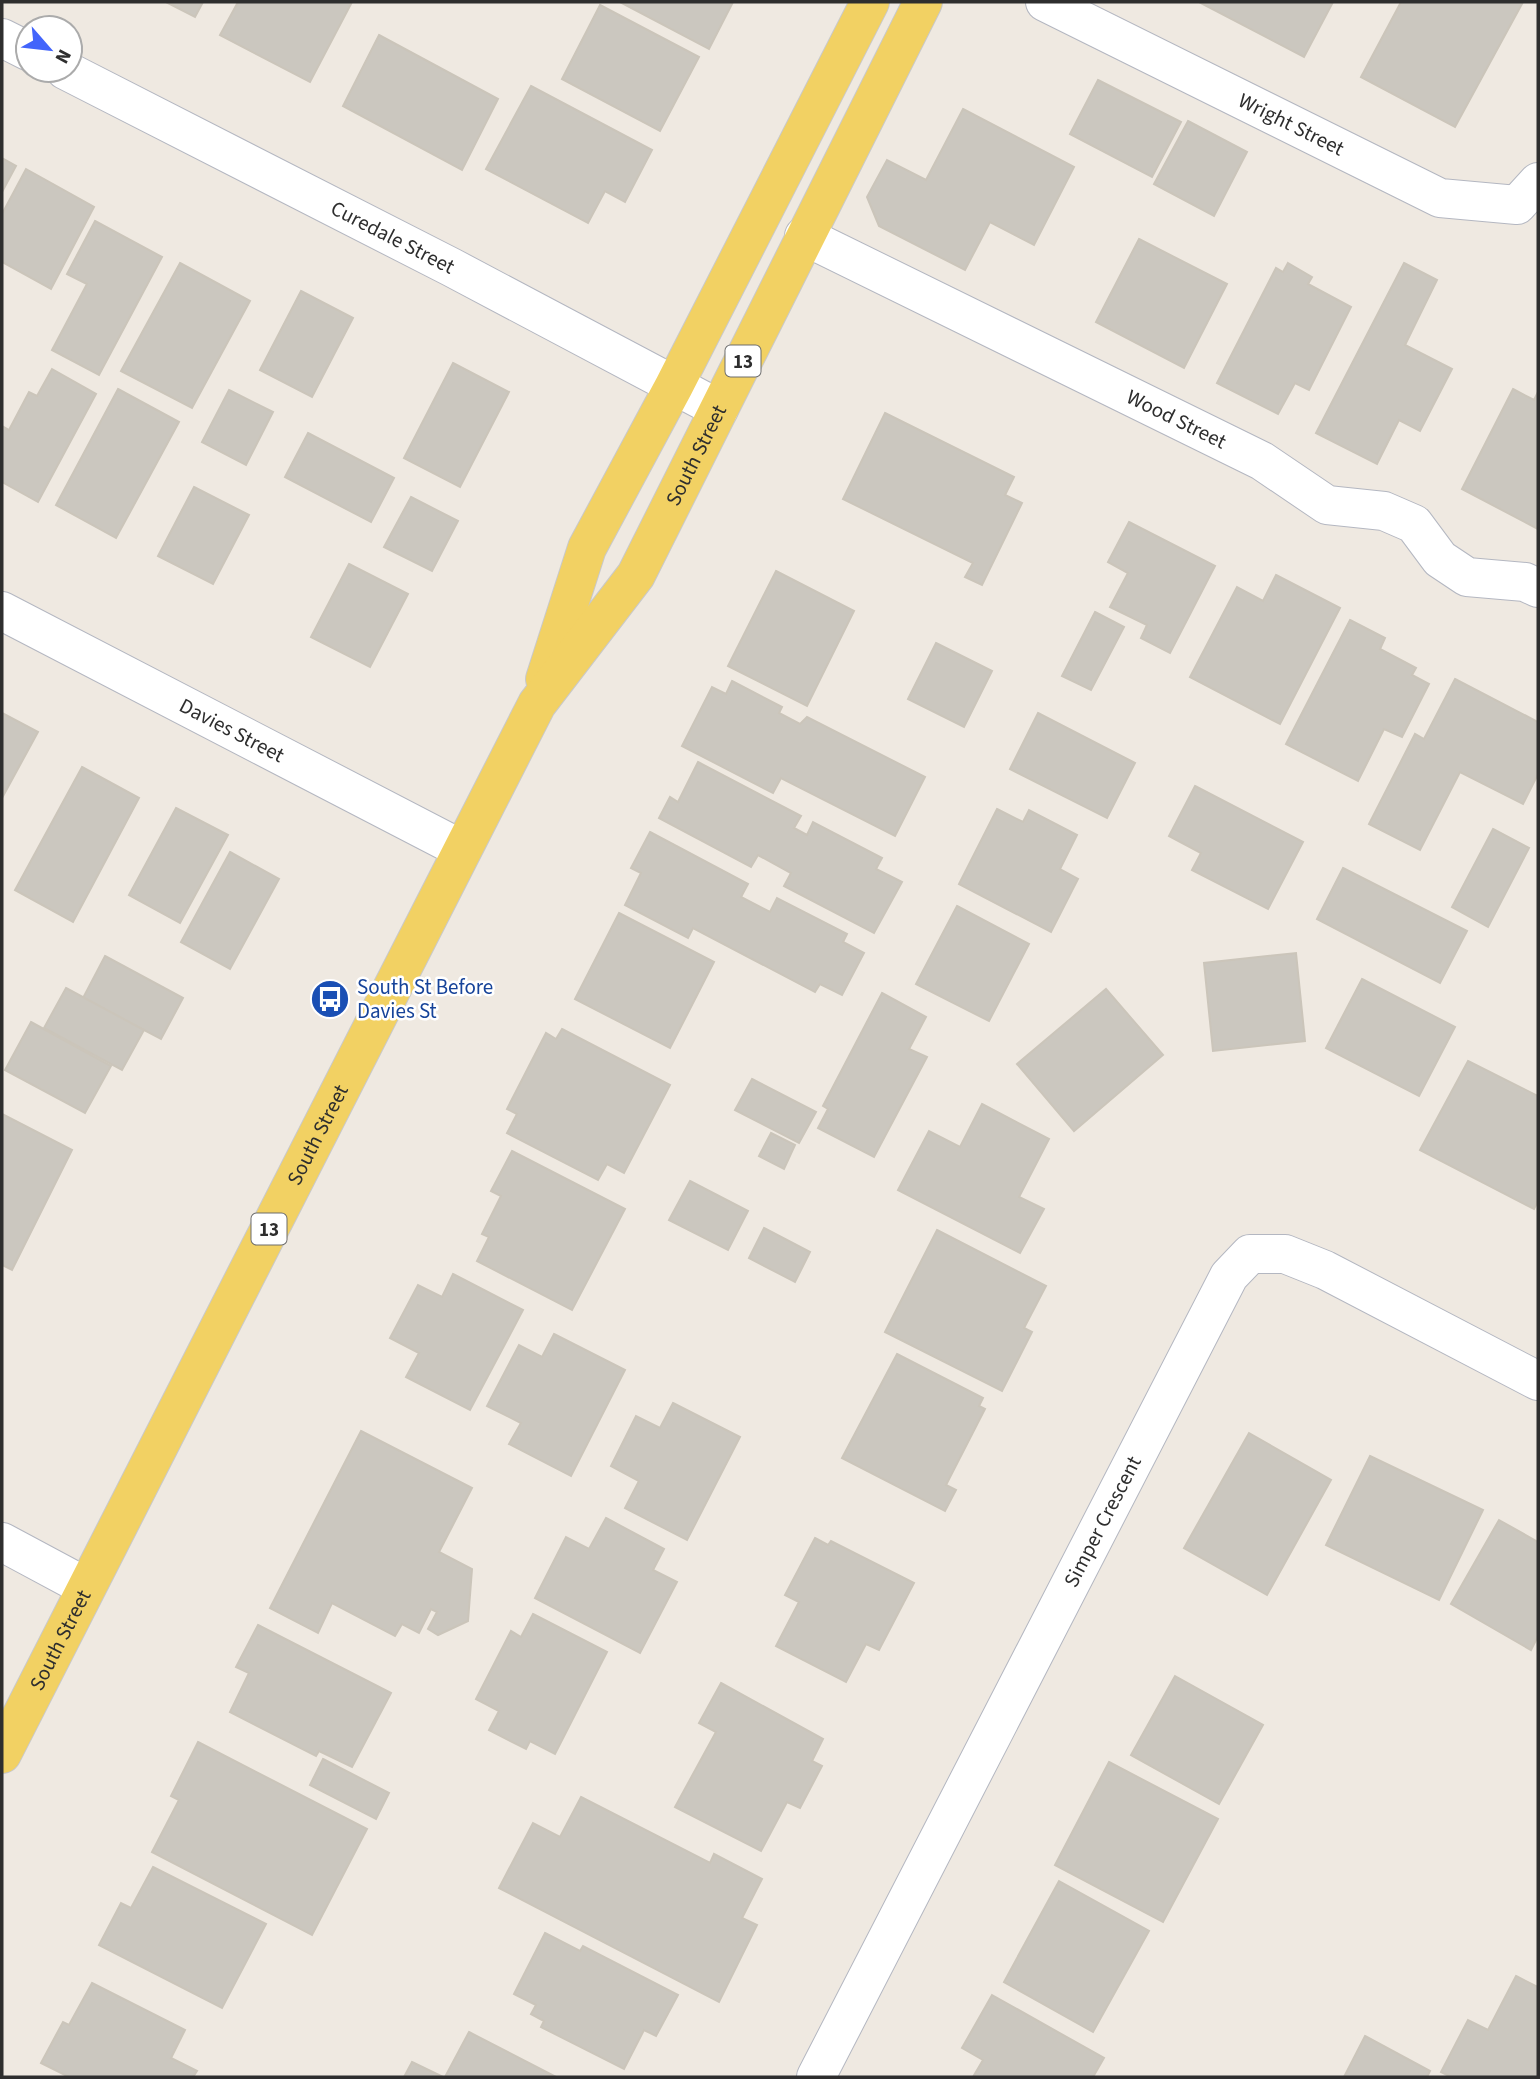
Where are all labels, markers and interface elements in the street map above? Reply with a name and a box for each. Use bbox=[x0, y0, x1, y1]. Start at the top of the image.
north arrow bbox=[14, 14, 84, 84]
text: N bbox=[48, 44, 78, 68]
street label: Wright Street bbox=[1233, 85, 1350, 163]
street label: Curedale Street bbox=[326, 193, 460, 281]
road number: 13 bbox=[726, 346, 760, 376]
street label: Wood Street bbox=[1121, 382, 1231, 456]
street label: South Street bbox=[658, 400, 734, 511]
street label: Davies Street bbox=[174, 691, 290, 770]
place label: South St Before Davies St bbox=[357, 972, 493, 1026]
bus stop icon: South St Before Davies St bbox=[309, 978, 351, 1020]
street label: South Street bbox=[279, 1079, 356, 1190]
road number: 13 bbox=[252, 1214, 286, 1245]
street label: Simper Crescent bbox=[1056, 1451, 1149, 1592]
street label: South Street bbox=[22, 1584, 98, 1696]

